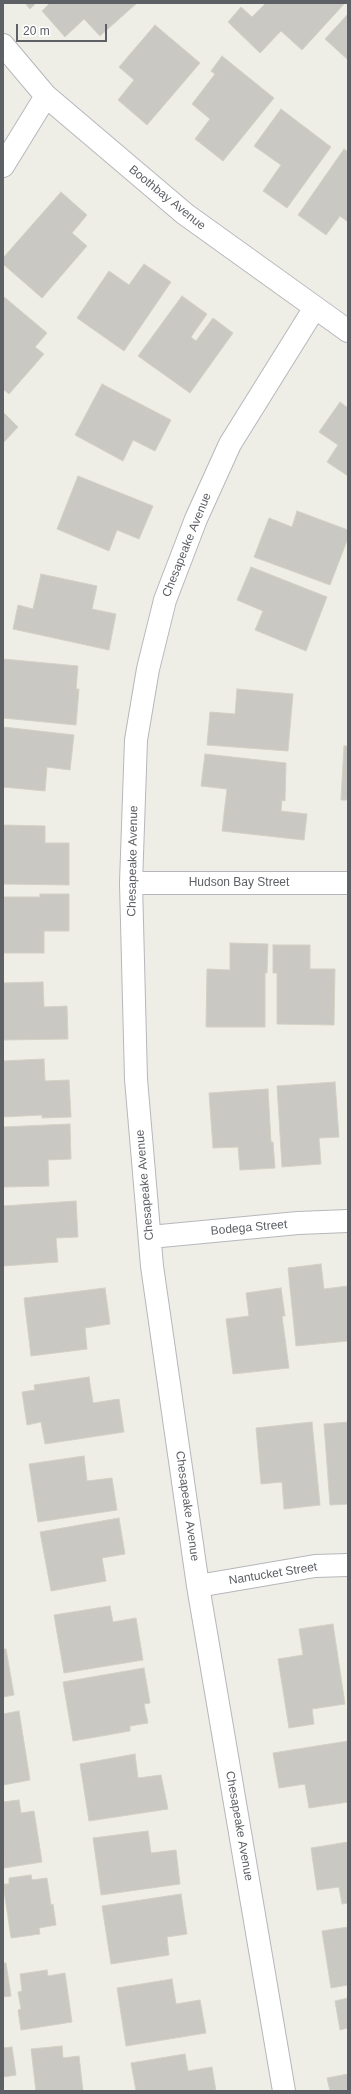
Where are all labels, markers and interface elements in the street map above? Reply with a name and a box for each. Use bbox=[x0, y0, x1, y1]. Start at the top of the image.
scale bar bbox=[18, 16, 109, 42]
text: 20 m bbox=[23, 24, 50, 38]
street label: Boothbay Avenue bbox=[126, 163, 208, 233]
street label: Chesapeake Avenue bbox=[159, 491, 215, 599]
street label: Chesapeake Avenue bbox=[125, 805, 141, 917]
street label: Hudson Bay Street bbox=[189, 876, 289, 890]
street label: Chesapeake Avenue bbox=[133, 1129, 157, 1241]
street label: Bodega Street bbox=[210, 1217, 288, 1239]
street label: Chesapeake Avenue bbox=[172, 1450, 202, 1562]
street label: Nantucket Street bbox=[228, 1560, 318, 1588]
street label: Chesapeake Avenue bbox=[222, 1770, 256, 1882]

